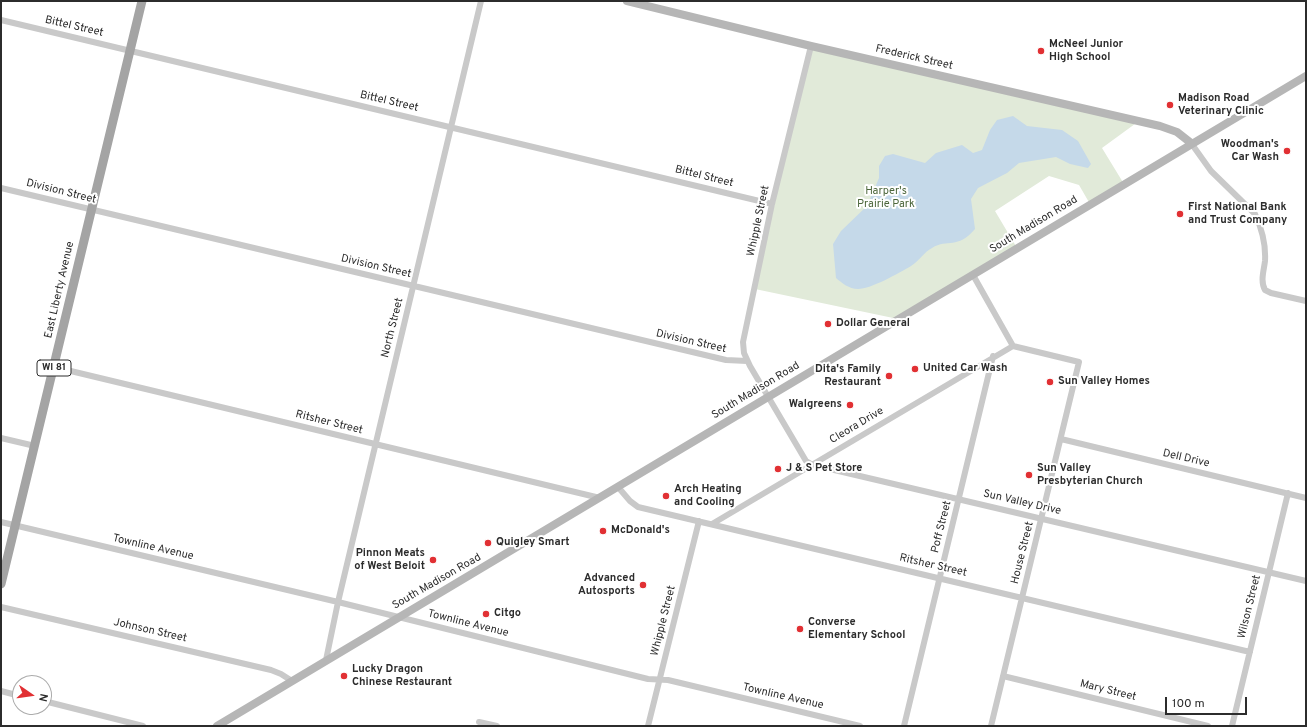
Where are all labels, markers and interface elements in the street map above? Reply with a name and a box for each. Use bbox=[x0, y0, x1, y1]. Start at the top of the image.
street label: Bittel Street bbox=[43, 14, 105, 40]
place label: McNeel Junior High School bbox=[1049, 38, 1123, 64]
street label: Frederick Street bbox=[874, 43, 954, 73]
marker: McNeel Junior High School bbox=[1036, 46, 1046, 56]
street label: Bittel Street bbox=[358, 89, 420, 115]
place label: Madison Road Veterinary Clinic bbox=[1178, 92, 1264, 118]
marker: Madison Road Veterinary Clinic bbox=[1165, 100, 1175, 110]
place label: Woodman's Car Wash bbox=[1221, 138, 1279, 164]
marker: Woodman's Car Wash bbox=[1282, 146, 1292, 156]
street label: Bittel Street bbox=[673, 163, 735, 191]
street label: Division Street bbox=[25, 177, 97, 207]
street label: Whipple Street bbox=[745, 184, 773, 258]
park label: Harper's Prairie Park bbox=[857, 185, 915, 211]
street label: South Madison Road bbox=[988, 194, 1080, 256]
place label: First National Bank and Trust Company bbox=[1188, 201, 1287, 227]
marker: First National Bank and Trust Company bbox=[1175, 209, 1185, 219]
street label: East Liberty Avenue bbox=[42, 240, 78, 340]
street label: Division Street bbox=[340, 252, 412, 282]
street label: North Street bbox=[379, 297, 407, 359]
place label: Dollar General bbox=[836, 317, 910, 331]
marker: Dollar General bbox=[823, 319, 833, 329]
street label: Division Street bbox=[655, 327, 727, 357]
road number: WI 81 bbox=[37, 360, 71, 376]
street label: South Madison Road bbox=[710, 360, 802, 422]
place label: United Car Wash bbox=[923, 362, 1008, 376]
place label: Dita's Family Restaurant bbox=[815, 363, 881, 389]
marker: United Car Wash bbox=[910, 364, 920, 374]
marker: Dita's Family Restaurant bbox=[884, 371, 894, 381]
place label: Sun Valley Homes bbox=[1058, 375, 1150, 389]
marker: Sun Valley Homes bbox=[1045, 377, 1055, 387]
place label: Walgreens bbox=[789, 398, 842, 412]
marker: Walgreens bbox=[845, 400, 855, 410]
street label: Cleora Drive bbox=[828, 405, 886, 447]
street label: Ritsher Street bbox=[294, 408, 364, 438]
street label: Dell Drive bbox=[1161, 447, 1211, 471]
place label: J & S Pet Store bbox=[786, 462, 862, 476]
place label: Sun Valley Presbyterian Church bbox=[1037, 462, 1143, 488]
marker: J & S Pet Store bbox=[773, 464, 783, 474]
marker: Sun Valley Presbyterian Church bbox=[1024, 470, 1034, 480]
place label: Arch Heating and Cooling bbox=[674, 483, 742, 509]
street label: Sun Valley Drive bbox=[982, 488, 1062, 518]
marker: Arch Heating and Cooling bbox=[661, 491, 671, 501]
street label: Poff Street bbox=[929, 500, 955, 554]
street label: House Street bbox=[1009, 520, 1037, 586]
place label: McDonald's bbox=[611, 524, 670, 538]
marker: McDonald's bbox=[598, 526, 608, 536]
street label: Townline Avenue bbox=[111, 532, 195, 564]
place label: Quigley Smart bbox=[496, 536, 570, 550]
marker: Quigley Smart bbox=[483, 538, 493, 548]
place label: Pinnon Meats of West Beloit bbox=[354, 547, 425, 573]
street label: South Madison Road bbox=[390, 551, 484, 613]
street label: Ritsher Street bbox=[898, 552, 968, 580]
marker: Pinnon Meats of West Beloit bbox=[428, 555, 438, 565]
place label: Advanced Autosports bbox=[578, 572, 635, 598]
street label: Wilson Street bbox=[1236, 574, 1264, 640]
marker: Advanced Autosports bbox=[638, 580, 648, 590]
street label: Whipple Street bbox=[649, 584, 679, 658]
place label: Citgo bbox=[494, 607, 521, 621]
street label: Townline Avenue bbox=[426, 608, 510, 640]
marker: Citgo bbox=[481, 609, 491, 619]
street label: Johnson Street bbox=[112, 616, 188, 646]
place label: Converse Elementary School bbox=[808, 616, 905, 642]
marker: Converse Elementary School bbox=[795, 624, 805, 634]
place label: Lucky Dragon Chinese Restaurant bbox=[352, 663, 452, 689]
marker: Lucky Dragon Chinese Restaurant bbox=[339, 671, 349, 681]
north arrow bbox=[12, 675, 52, 715]
street label: Mary Street bbox=[1079, 678, 1137, 704]
street label: Townline Avenue bbox=[741, 681, 825, 713]
scale bar bbox=[1167, 689, 1249, 715]
text: N bbox=[35, 692, 50, 703]
text: 100 m bbox=[1172, 696, 1205, 712]

